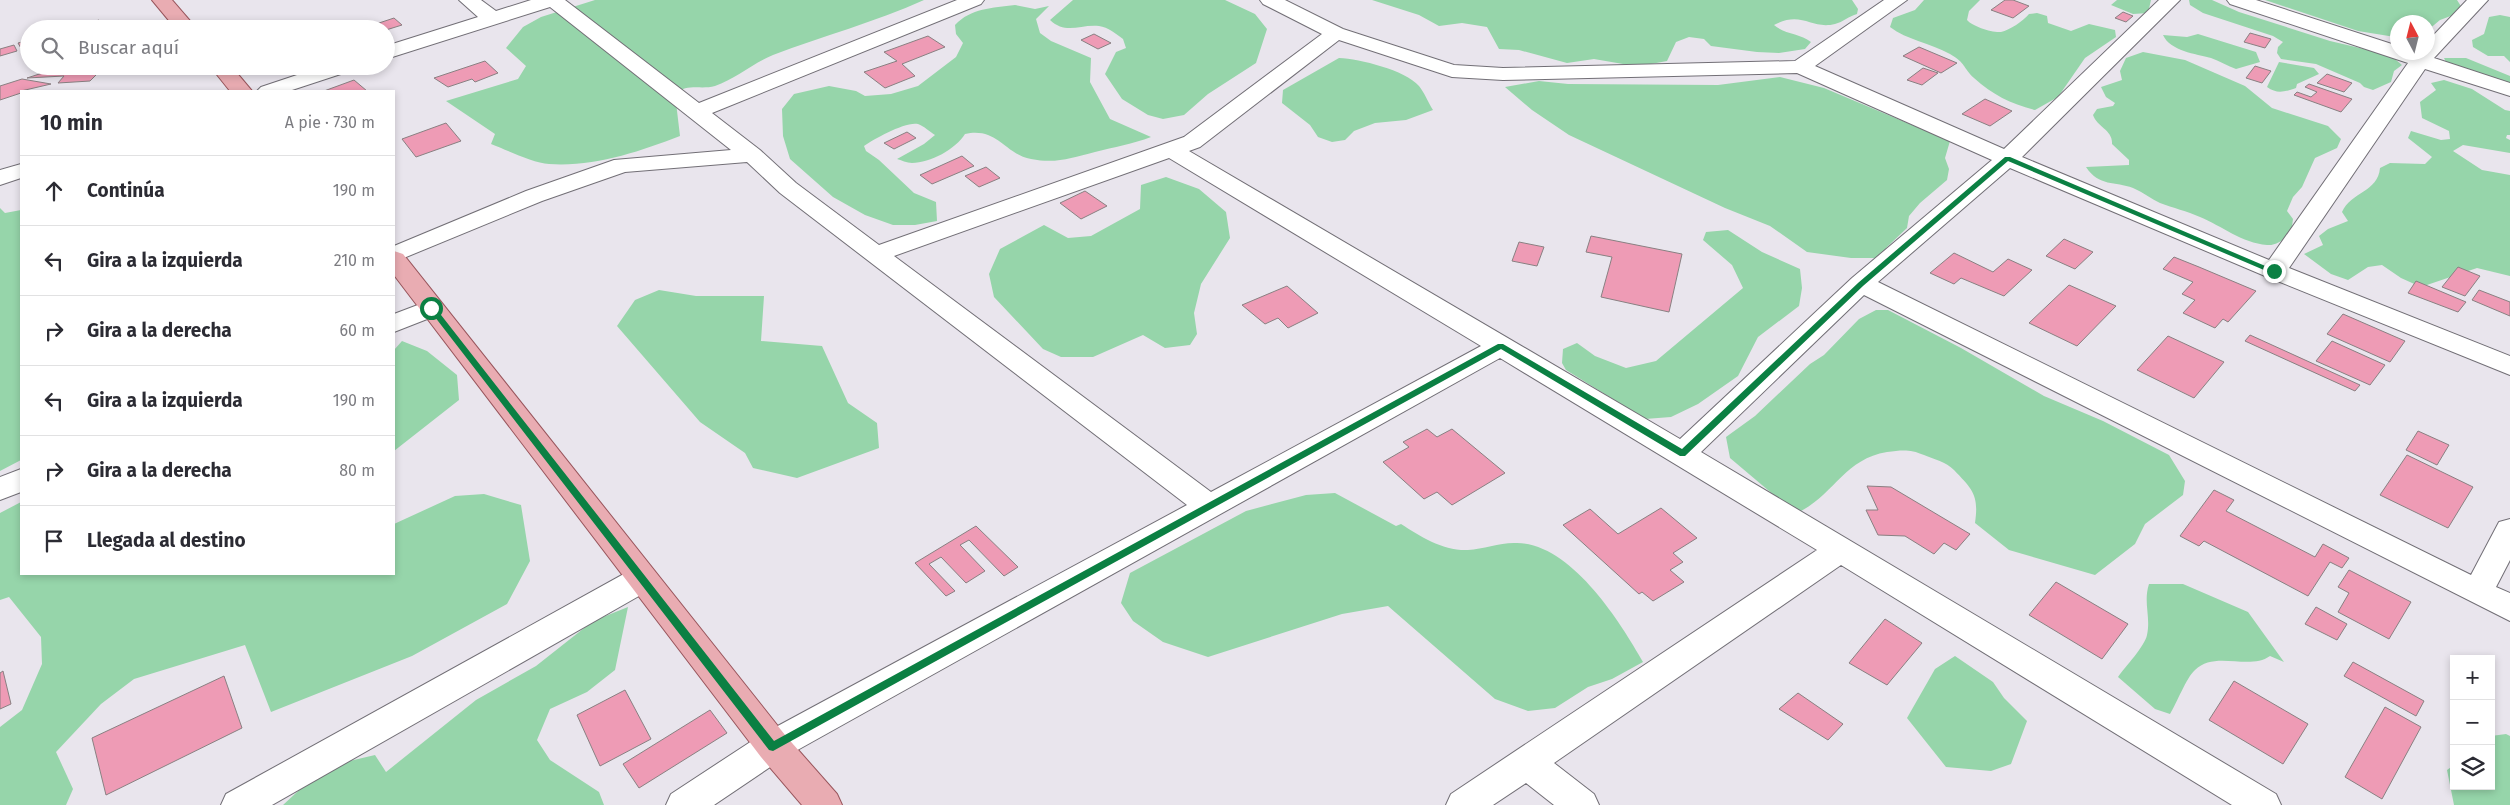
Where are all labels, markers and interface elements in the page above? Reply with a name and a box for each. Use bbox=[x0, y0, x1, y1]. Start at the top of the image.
north arrow bbox=[2390, 15, 2435, 60]
search box bbox=[20, 20, 395, 75]
icon: search bbox=[38, 34, 66, 62]
text: Buscar aquí bbox=[78, 36, 179, 59]
text: 10 min bbox=[40, 110, 103, 136]
text: A pie · 730 m bbox=[285, 113, 375, 132]
icon: ahead bbox=[40, 177, 68, 205]
text: Continúa bbox=[87, 179, 165, 202]
text: 190 m bbox=[333, 181, 375, 200]
icon: left bbox=[40, 247, 68, 275]
text: Gira a la izquierda bbox=[87, 249, 243, 272]
text: 210 m bbox=[334, 251, 375, 270]
route end bbox=[2263, 260, 2286, 283]
route start bbox=[420, 297, 443, 320]
icon: right bbox=[40, 317, 68, 345]
text: Gira a la derecha bbox=[87, 319, 232, 342]
text: 60 m bbox=[340, 321, 375, 340]
icon: left bbox=[40, 387, 68, 415]
text: Gira a la izquierda bbox=[87, 389, 243, 412]
text: 190 m bbox=[333, 391, 375, 410]
icon: right bbox=[40, 457, 68, 485]
text: Gira a la derecha bbox=[87, 459, 232, 482]
text: 80 m bbox=[339, 461, 375, 480]
icon: arrive bbox=[40, 527, 68, 555]
text: Llegada al destino bbox=[87, 529, 246, 552]
map controls bbox=[2450, 655, 2495, 790]
button: + bbox=[2450, 655, 2495, 700]
button: − bbox=[2450, 700, 2495, 745]
button: layers bbox=[2450, 745, 2495, 790]

